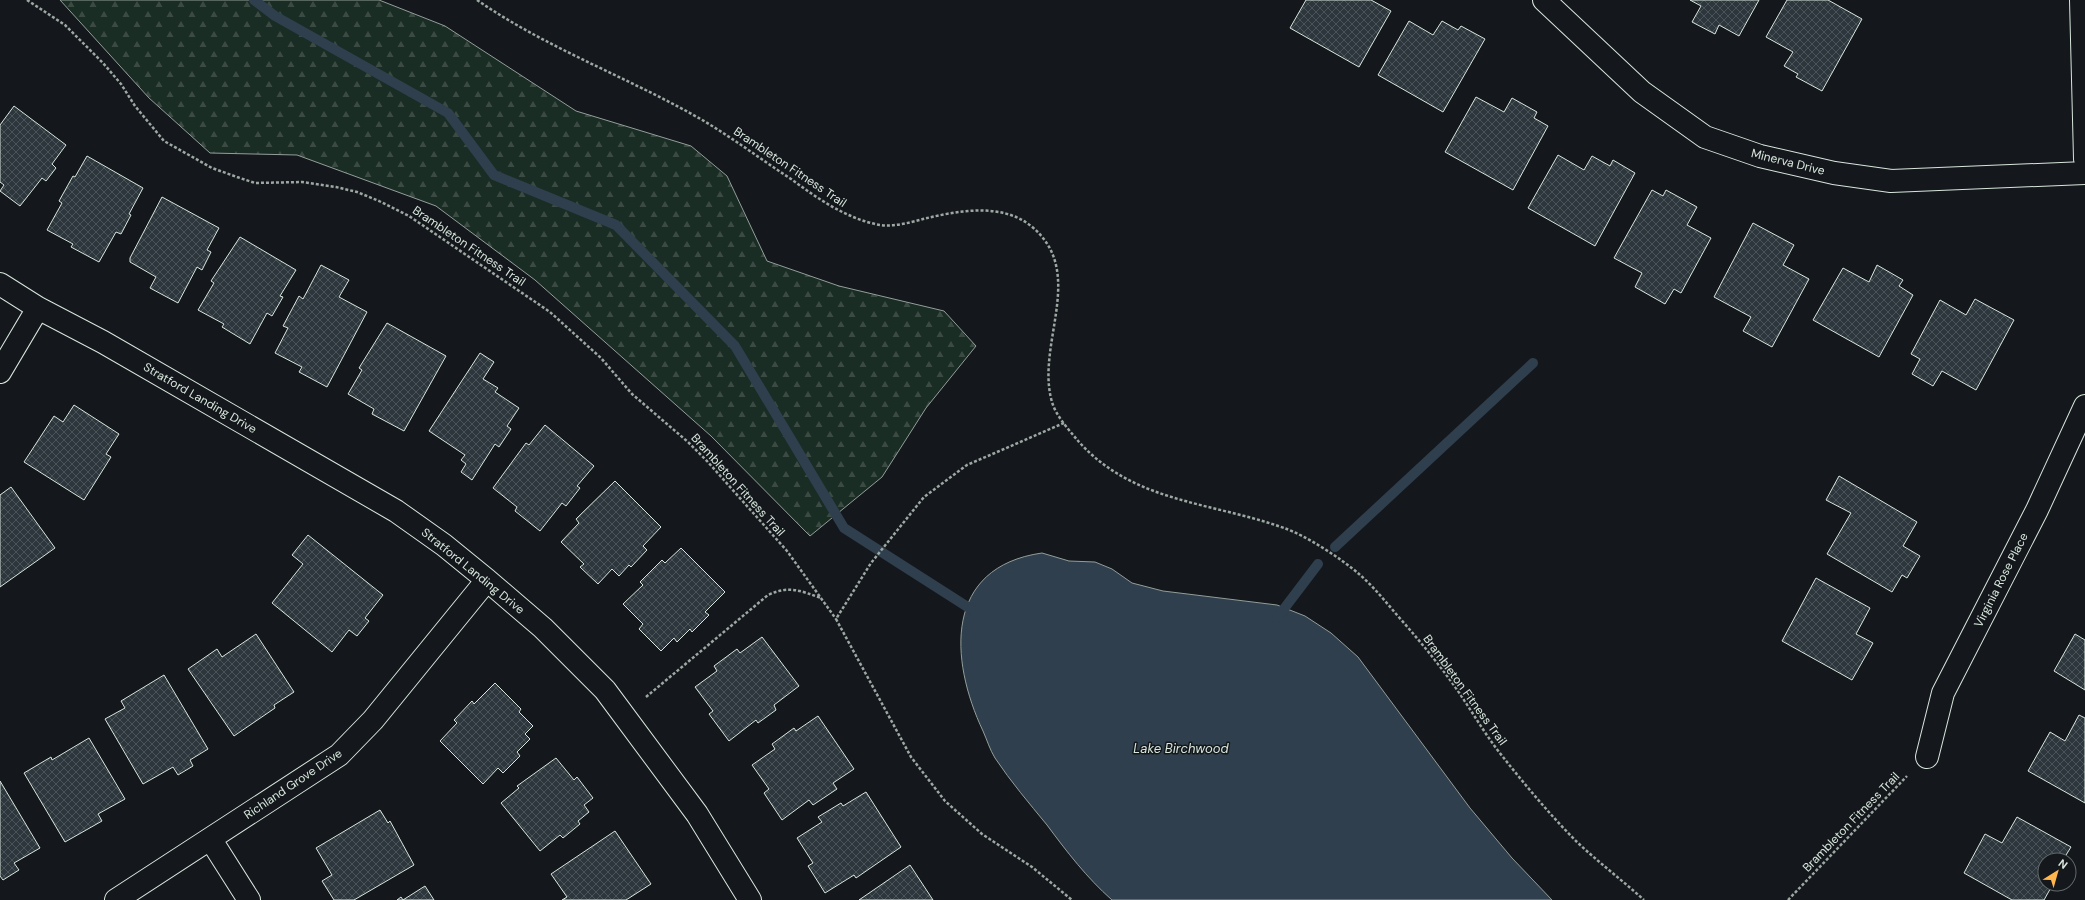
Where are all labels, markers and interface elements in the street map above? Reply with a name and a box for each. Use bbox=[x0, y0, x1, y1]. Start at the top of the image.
street label: Brambleton Fitness Trail bbox=[730, 123, 850, 211]
street label: Minerva Drive bbox=[1750, 145, 1827, 179]
street label: Brambleton Fitness Trail bbox=[409, 202, 529, 290]
street label: Stratford Landing Drive bbox=[140, 359, 260, 437]
street label: Brambleton Fitness Trail bbox=[688, 430, 788, 540]
street label: Stratford Landing Drive bbox=[418, 524, 528, 618]
street label: Virginia Rose Place bbox=[1970, 530, 2032, 630]
street label: Brambleton Fitness Trail bbox=[1419, 632, 1511, 748]
water label: Lake Birchwood bbox=[1133, 740, 1230, 757]
street label: Richland Grove Drive bbox=[241, 745, 345, 823]
street label: Brambleton Fitness Trail bbox=[1799, 769, 1903, 875]
north arrow bbox=[2037, 852, 2077, 892]
text: N bbox=[2056, 856, 2070, 872]

